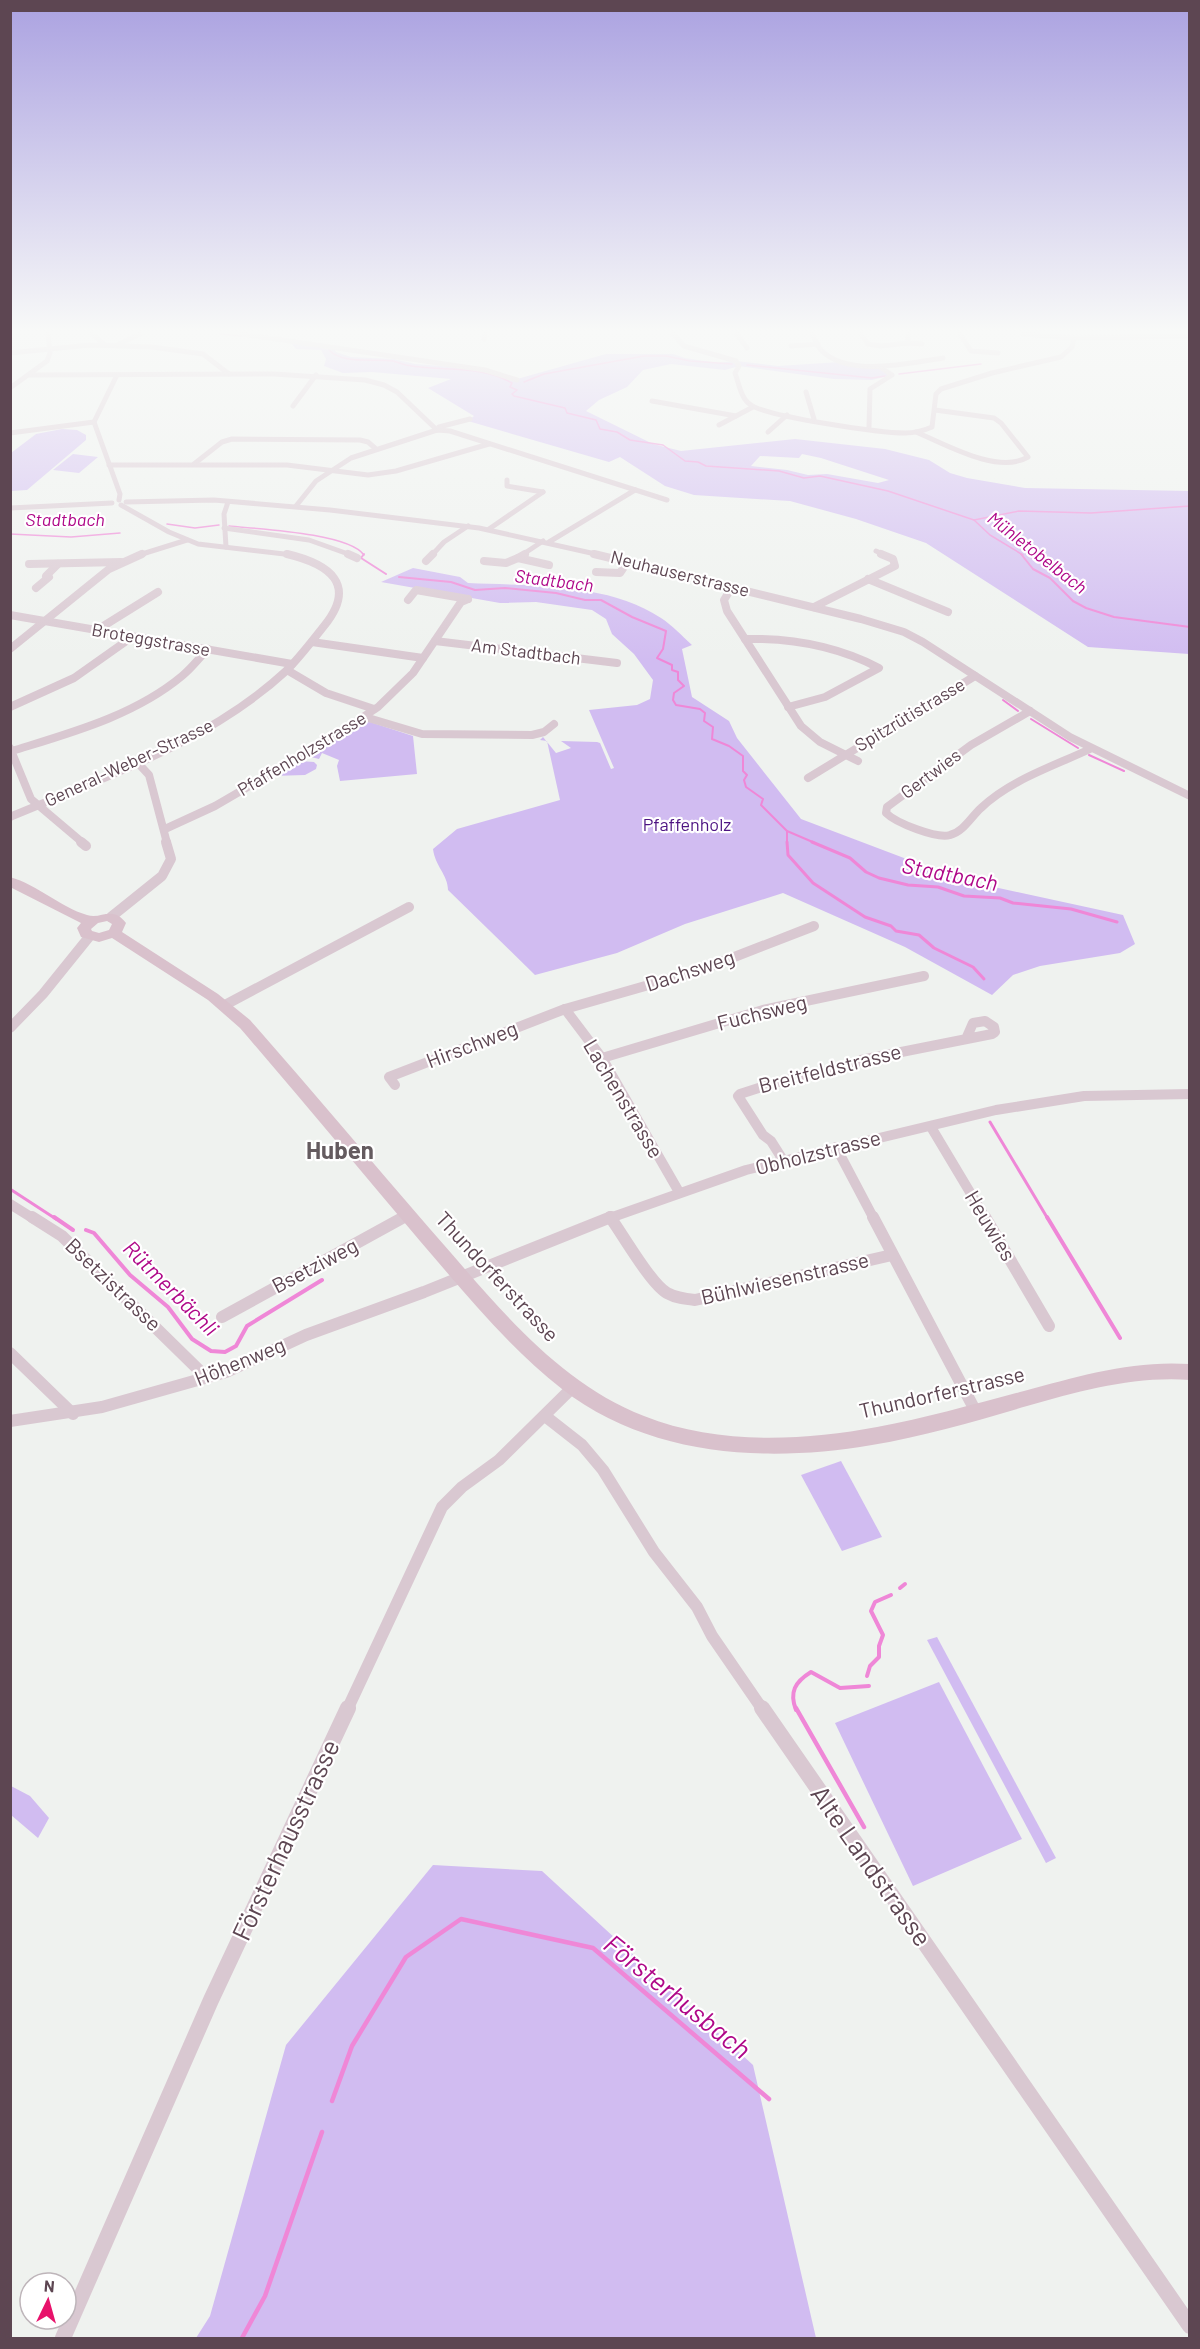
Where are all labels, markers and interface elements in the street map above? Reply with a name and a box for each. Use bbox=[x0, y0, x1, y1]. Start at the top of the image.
water label: Mühletobelbach bbox=[983, 506, 1092, 598]
water label: Stadtbach bbox=[25, 508, 105, 530]
street label: Neuhauserstrasse bbox=[609, 545, 752, 601]
water label: Stadtbach bbox=[513, 564, 595, 596]
street label: Broteggstrasse bbox=[90, 618, 212, 660]
street label: Am Stadtbach bbox=[470, 633, 582, 669]
street label: Spitzrütistrasse bbox=[850, 673, 969, 756]
street label: Pfaffenholzstrasse bbox=[233, 706, 370, 800]
street label: General-Weber-Strasse bbox=[41, 713, 216, 811]
street label: Gertwies bbox=[896, 743, 965, 803]
park label: Pfaffenholz bbox=[643, 813, 731, 835]
water label: Stadtbach bbox=[900, 851, 1000, 895]
street label: Dachsweg bbox=[642, 943, 737, 996]
street label: Fuchsweg bbox=[714, 988, 809, 1035]
street label: Hirschweg bbox=[422, 1015, 521, 1072]
street label: Lachenstrasse bbox=[579, 1034, 670, 1162]
street label: Breitfeldstrasse bbox=[756, 1038, 904, 1097]
street label: Obholzstrasse bbox=[752, 1124, 883, 1179]
district label: Huben bbox=[306, 1135, 374, 1164]
street label: Heuwies bbox=[961, 1185, 1022, 1265]
street label: Thundorferstrasse bbox=[431, 1206, 565, 1346]
street label: Bsetzistrasse bbox=[61, 1232, 167, 1336]
street label: Bsetziweg bbox=[267, 1232, 361, 1298]
water label: Rütmerbächli bbox=[119, 1234, 225, 1341]
street label: Bühlwiesenstrasse bbox=[698, 1246, 871, 1309]
street label: Höhenweg bbox=[190, 1331, 288, 1390]
street label: Thundorferstrasse bbox=[857, 1360, 1027, 1423]
street label: Försterhausstrasse bbox=[224, 1734, 345, 1945]
street label: Alte Landstrasse bbox=[805, 1779, 939, 1951]
water label: Försterhusbach bbox=[598, 1927, 758, 2064]
north arrow bbox=[18, 2271, 78, 2331]
text: N bbox=[43, 2276, 55, 2295]

